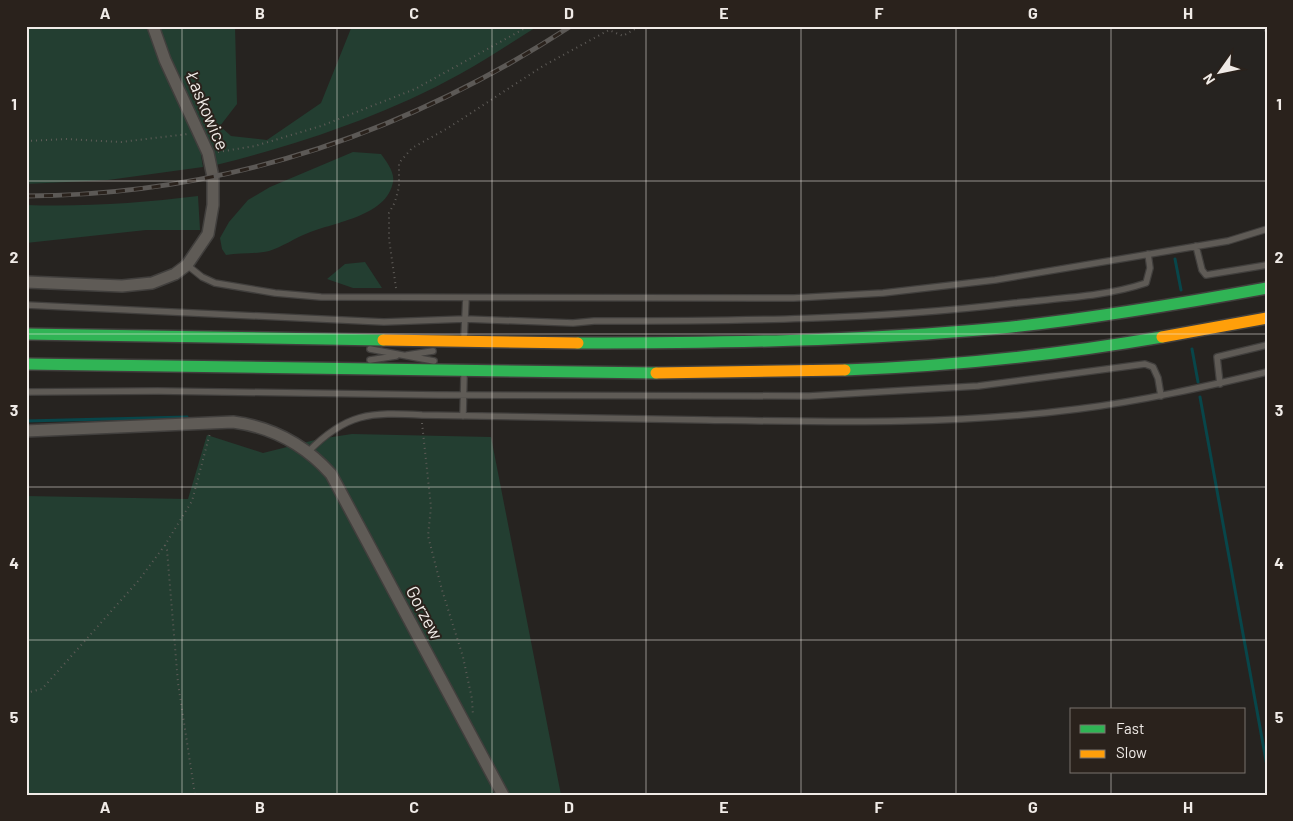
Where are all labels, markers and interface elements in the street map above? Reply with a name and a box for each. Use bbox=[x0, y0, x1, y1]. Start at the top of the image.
text: A bbox=[100, 3, 111, 22]
text: B bbox=[255, 3, 265, 22]
text: C bbox=[409, 3, 419, 22]
text: D bbox=[564, 3, 574, 22]
text: E bbox=[719, 3, 729, 22]
text: F bbox=[875, 3, 884, 22]
text: G bbox=[1028, 3, 1038, 22]
text: H bbox=[1183, 3, 1193, 22]
north arrow bbox=[1196, 48, 1246, 98]
street label: Łaskowice bbox=[181, 67, 234, 153]
text: N bbox=[1199, 71, 1218, 88]
text: 1 bbox=[11, 94, 17, 113]
text: 1 bbox=[1276, 94, 1282, 113]
text: 2 bbox=[10, 247, 19, 266]
text: 2 bbox=[1275, 247, 1284, 266]
text: 3 bbox=[10, 400, 18, 419]
text: 3 bbox=[1275, 400, 1283, 419]
text: 4 bbox=[9, 553, 19, 572]
text: 4 bbox=[1274, 553, 1284, 572]
street label: Gorzew bbox=[402, 582, 448, 643]
text: 5 bbox=[10, 707, 19, 726]
text: 5 bbox=[1275, 707, 1284, 726]
legend bbox=[1070, 708, 1246, 774]
text: Fast bbox=[1116, 719, 1144, 737]
text: Slow bbox=[1116, 743, 1147, 761]
text: A bbox=[100, 797, 111, 816]
text: B bbox=[255, 797, 265, 816]
text: C bbox=[409, 797, 419, 816]
text: D bbox=[564, 797, 574, 816]
text: E bbox=[719, 797, 729, 816]
text: F bbox=[875, 797, 884, 816]
text: G bbox=[1028, 797, 1038, 816]
text: H bbox=[1183, 797, 1193, 816]

